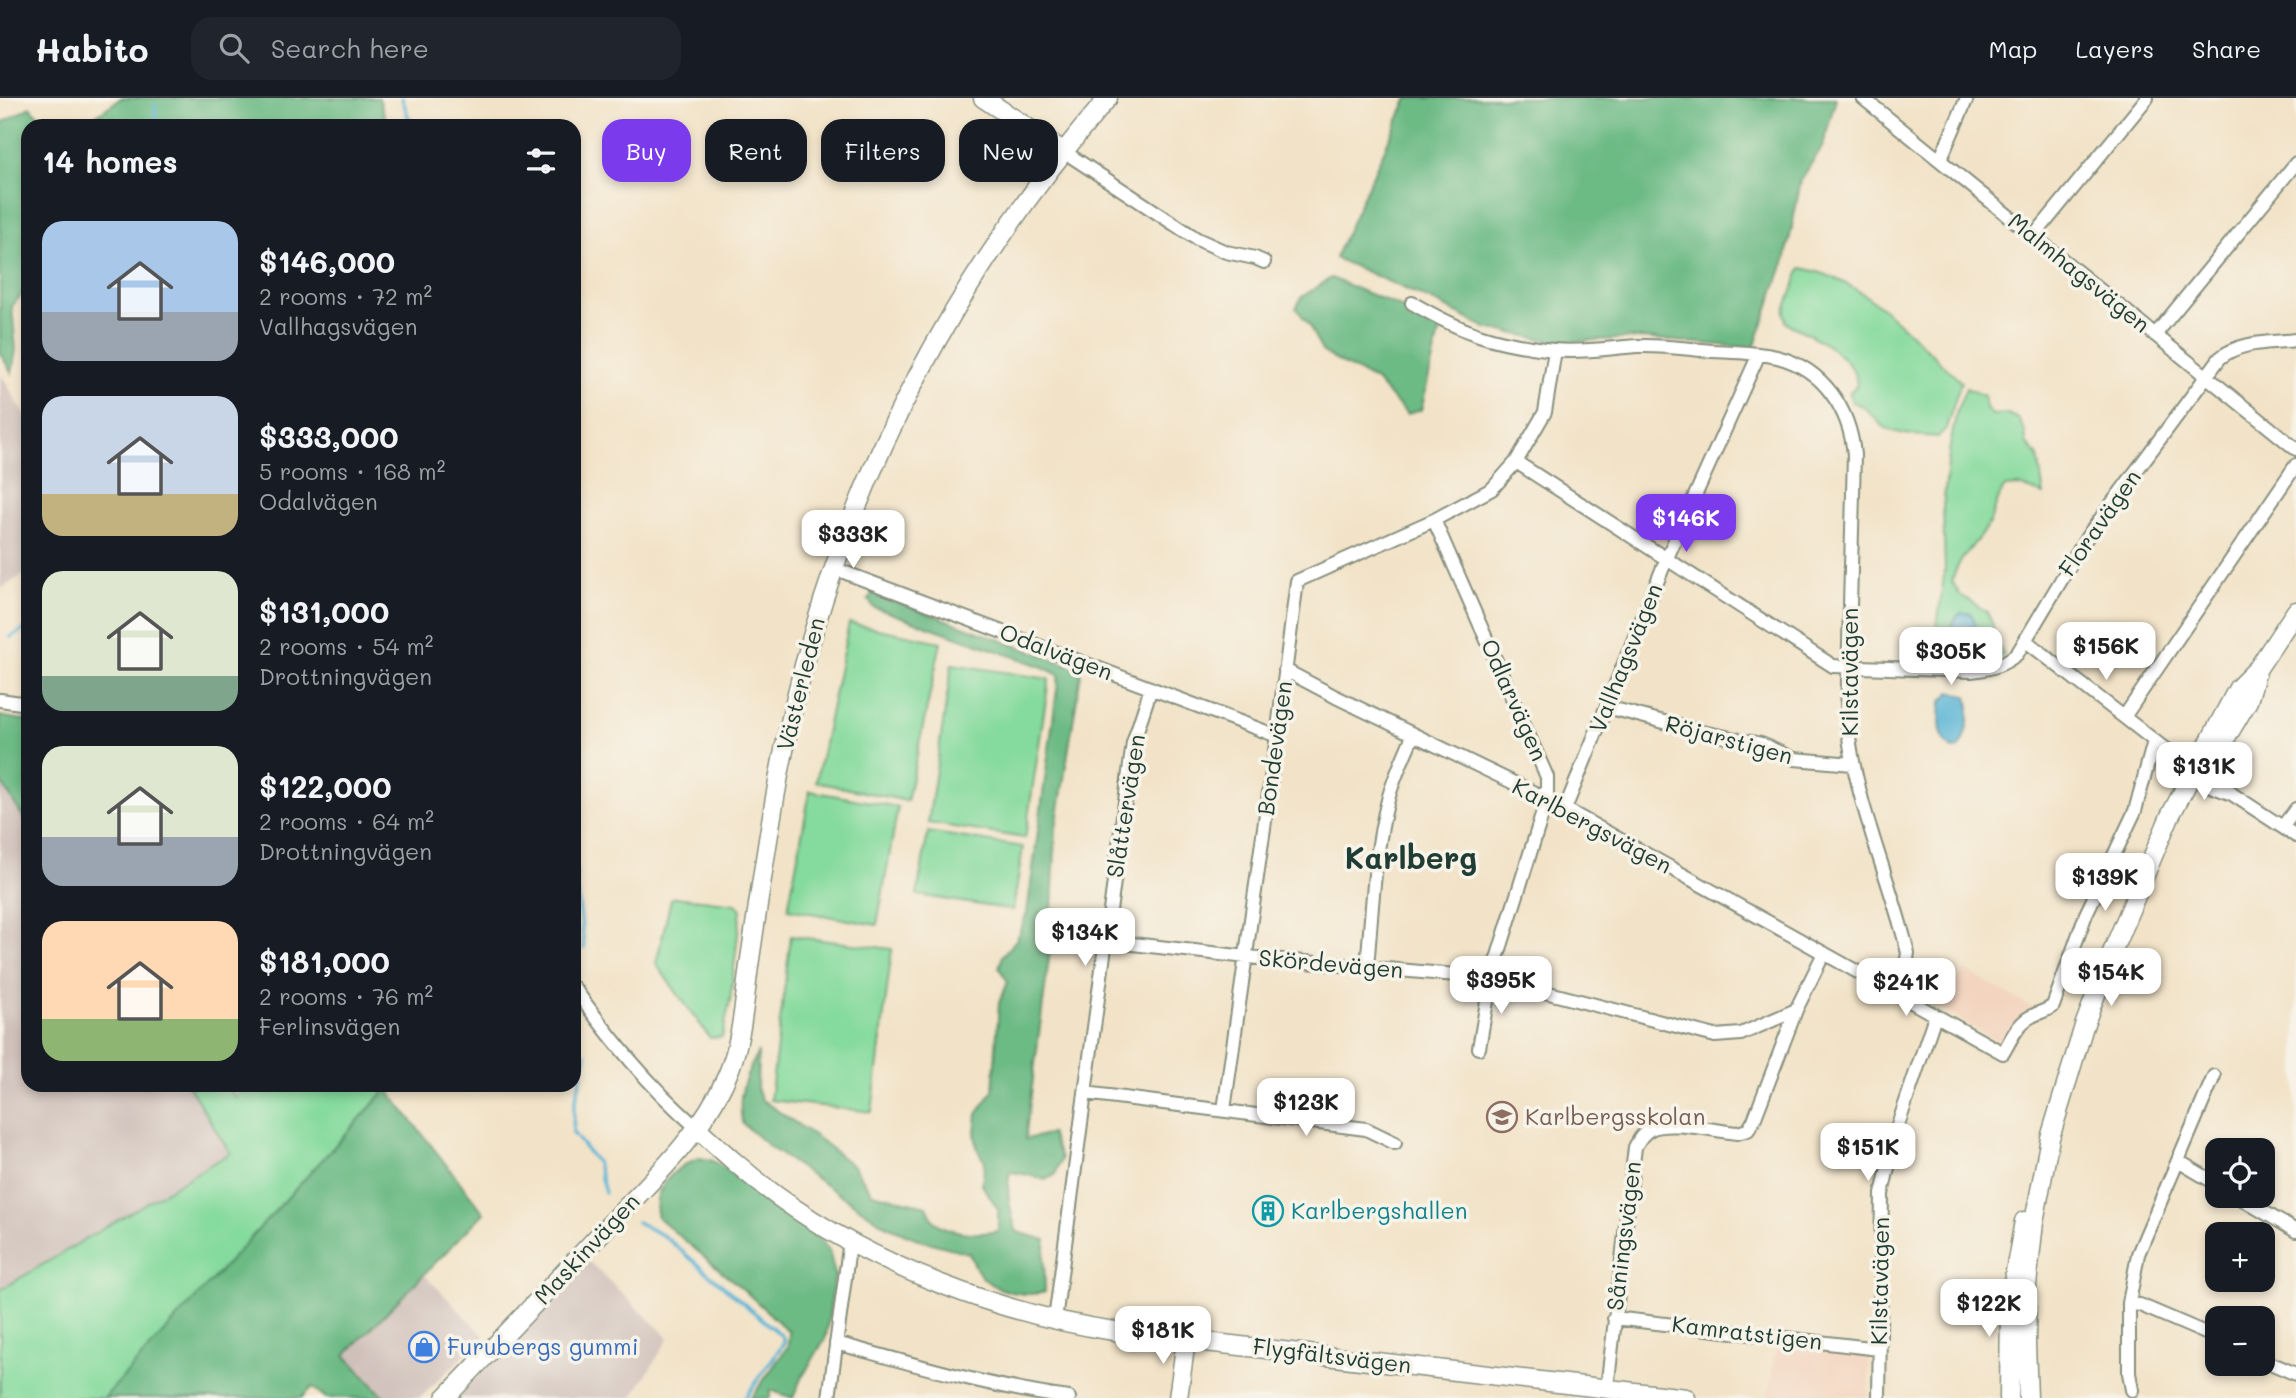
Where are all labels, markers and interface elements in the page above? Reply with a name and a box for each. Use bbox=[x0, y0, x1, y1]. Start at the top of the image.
search box bbox=[191, 17, 681, 80]
text: Habito bbox=[35, 27, 149, 70]
icon: search bbox=[215, 29, 253, 67]
text: Search here bbox=[271, 31, 429, 65]
text: Map bbox=[1989, 33, 2037, 64]
text: Layers bbox=[2075, 33, 2154, 64]
text: Share bbox=[2192, 33, 2261, 64]
chip: Buy bbox=[602, 119, 691, 182]
chip: Rent bbox=[705, 119, 807, 182]
chip: Filters bbox=[821, 119, 945, 182]
chip: New bbox=[959, 119, 1058, 182]
text: 14 homes bbox=[42, 141, 178, 181]
icon: filters bbox=[522, 142, 560, 180]
street label: Malmhagsvägen bbox=[2002, 206, 2157, 339]
text: $146,000 bbox=[259, 241, 395, 281]
icon: home bbox=[98, 249, 182, 333]
text: 2 rooms · 72 m² bbox=[259, 281, 432, 311]
text: Vallhagsvägen bbox=[259, 311, 417, 341]
text: $333,000 bbox=[259, 416, 399, 456]
icon: home bbox=[98, 424, 182, 508]
text: 5 rooms · 168 m² bbox=[259, 456, 445, 486]
street label: Floravägen bbox=[2051, 463, 2147, 582]
text: Odalvägen bbox=[259, 486, 378, 516]
pin: $146K bbox=[1637, 494, 1735, 554]
text: $146K bbox=[1652, 502, 1720, 532]
pin: $333K bbox=[804, 510, 902, 570]
text: $333K bbox=[818, 518, 888, 548]
street label: Vallhagsvägen bbox=[1581, 579, 1669, 737]
text: $131,000 bbox=[259, 591, 389, 631]
icon: home bbox=[98, 599, 182, 683]
street label: Kilstavägen bbox=[1834, 608, 1864, 736]
street label: Västerleden bbox=[769, 614, 831, 753]
street label: Odalvägen bbox=[996, 616, 1117, 686]
pin: $156K bbox=[2057, 622, 2155, 682]
pin: $305K bbox=[1902, 628, 2000, 687]
text: $156K bbox=[2073, 630, 2139, 660]
text: 2 rooms · 54 m² bbox=[259, 631, 434, 661]
street label: Odlarvägen bbox=[1475, 634, 1555, 765]
text: $305K bbox=[1915, 635, 1987, 665]
text: Drottningvägen bbox=[259, 661, 432, 691]
street label: Bondevägen bbox=[1250, 679, 1298, 817]
street label: Röjarstigen bbox=[1662, 708, 1796, 770]
street label: Slåttervägen bbox=[1099, 732, 1151, 880]
pin: $131K bbox=[2155, 742, 2253, 802]
text: $131K bbox=[2172, 750, 2236, 780]
text: $122,000 bbox=[259, 766, 391, 806]
street label: Karlbergsvägen bbox=[1508, 770, 1677, 880]
icon: home bbox=[98, 774, 182, 858]
text: 2 rooms · 64 m² bbox=[259, 806, 434, 836]
text: Drottningvägen bbox=[259, 836, 432, 866]
district label: Karlberg bbox=[1345, 837, 1477, 877]
pin: $139K bbox=[2056, 854, 2154, 913]
text: $139K bbox=[2071, 861, 2139, 891]
pin: $134K bbox=[1036, 908, 1134, 968]
text: $134K bbox=[1051, 916, 1119, 946]
text: $181,000 bbox=[259, 941, 390, 981]
street label: Skördevägen bbox=[1258, 942, 1405, 984]
pin: $154K bbox=[2062, 948, 2160, 1008]
icon: home bbox=[98, 949, 182, 1033]
pin: $395K bbox=[1452, 956, 1550, 1016]
text: $154K bbox=[2077, 956, 2145, 986]
pin: $241K bbox=[1857, 958, 1955, 1018]
text: $395K bbox=[1466, 964, 1536, 994]
text: $241K bbox=[1873, 966, 1939, 996]
text: 2 rooms · 76 m² bbox=[259, 981, 433, 1011]
text: Ferlinsvägen bbox=[259, 1011, 400, 1041]
pin: $123K bbox=[1257, 1079, 1355, 1138]
text: $123K bbox=[1273, 1086, 1339, 1116]
school or university icon: Karlbergsskolan bbox=[1485, 1100, 1519, 1134]
place label: Karlbergsskolan bbox=[1525, 1101, 1705, 1131]
pin: $151K bbox=[1819, 1124, 1917, 1183]
text: $151K bbox=[1836, 1131, 1900, 1161]
map controls bbox=[2205, 1138, 2275, 1376]
button: locate bbox=[2205, 1138, 2275, 1208]
street label: Såningsvägen bbox=[1599, 1160, 1647, 1312]
street label: Maskinvägen bbox=[527, 1186, 646, 1310]
building icon: Karlbergshallen bbox=[1251, 1194, 1285, 1228]
place label: Karlbergshallen bbox=[1291, 1195, 1467, 1225]
street label: Kilstavägen bbox=[1863, 1217, 1895, 1345]
button: + bbox=[2205, 1222, 2275, 1292]
pin: $122K bbox=[1940, 1280, 2038, 1339]
text: $122K bbox=[1956, 1287, 2022, 1317]
pin: $181K bbox=[1114, 1306, 1212, 1366]
button: − bbox=[2205, 1306, 2275, 1376]
street label: Kamratstigen bbox=[1670, 1308, 1824, 1356]
text: $181K bbox=[1131, 1314, 1195, 1344]
shop icon: Furubergs gummi bbox=[407, 1330, 441, 1364]
street label: Flygfältsvägen bbox=[1251, 1330, 1413, 1380]
place label: Furubergs gummi bbox=[447, 1331, 639, 1361]

